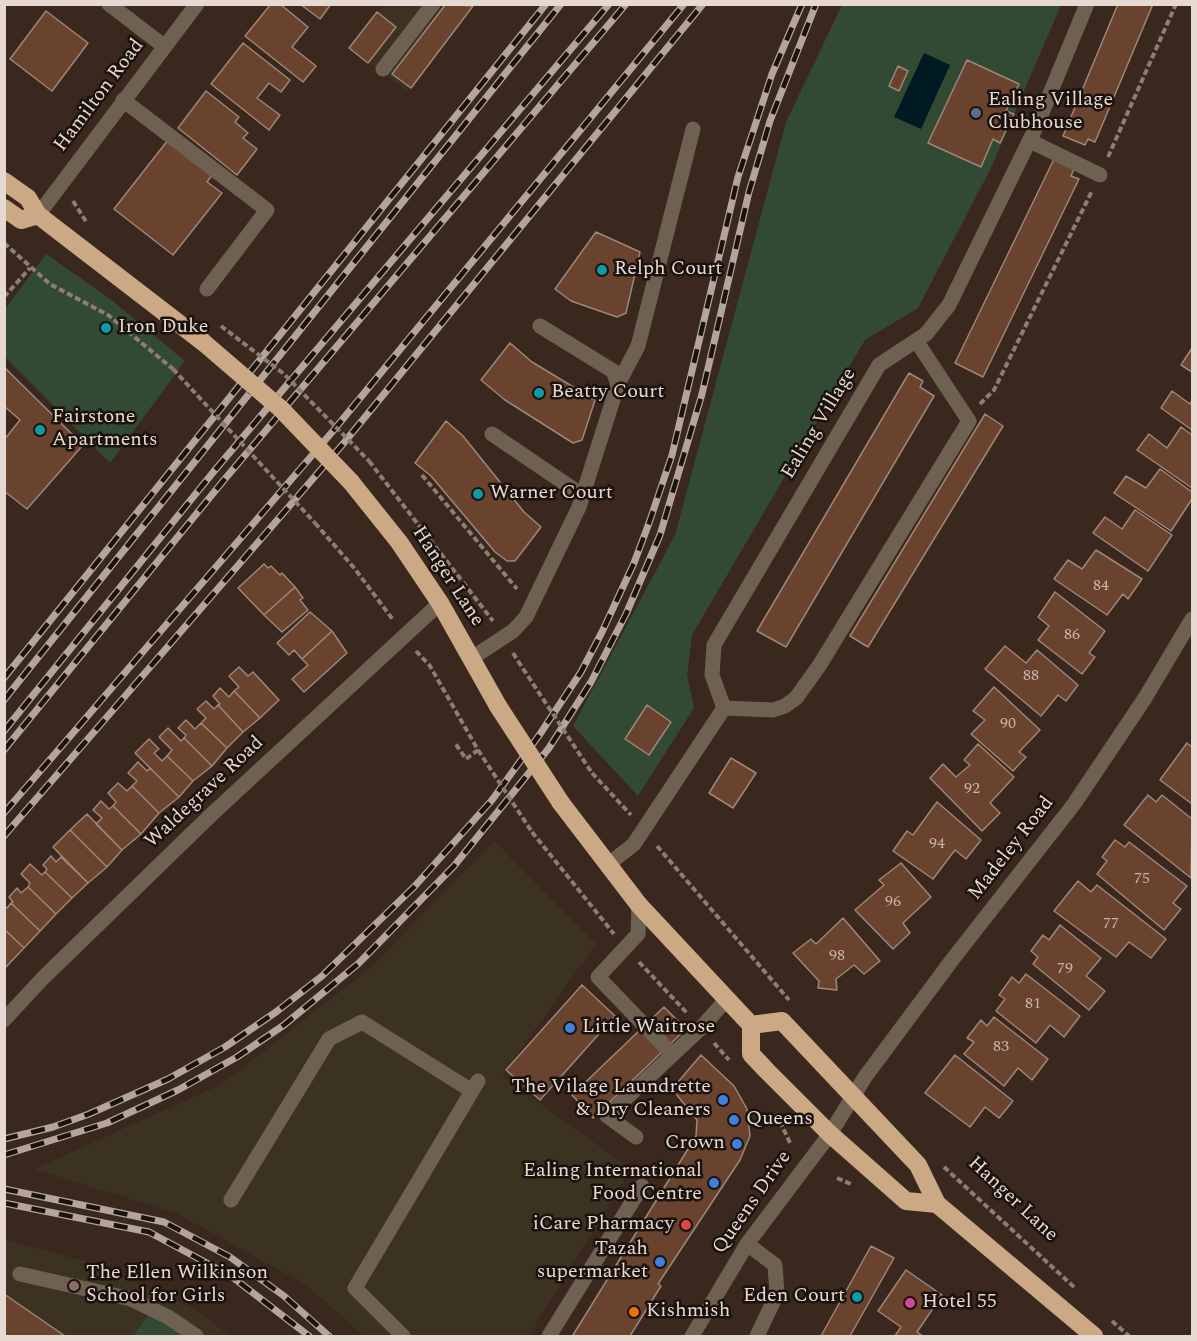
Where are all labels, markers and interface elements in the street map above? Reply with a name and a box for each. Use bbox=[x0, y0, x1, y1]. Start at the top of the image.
street label: Hamilton Road bbox=[50, 35, 150, 157]
place label: Ealing Village Clubhouse bbox=[988, 89, 1113, 136]
marker: Ealing Village Clubhouse bbox=[969, 106, 983, 120]
place label: Relph Court bbox=[614, 258, 722, 282]
marker: Relph Court bbox=[595, 263, 609, 277]
place label: Iron Duke bbox=[118, 316, 208, 340]
marker: Iron Duke bbox=[99, 321, 113, 335]
street label: Ealing Village bbox=[777, 364, 863, 484]
place label: Beatty Court bbox=[551, 381, 664, 405]
marker: Beatty Court bbox=[532, 386, 546, 400]
place label: Fairstone Apartments bbox=[52, 406, 158, 453]
marker: Fairstone Apartments bbox=[33, 423, 47, 437]
place label: Warner Court bbox=[490, 482, 613, 506]
marker: Warner Court bbox=[471, 487, 485, 501]
street label: Hanger Lane bbox=[406, 522, 488, 632]
house number: 84 bbox=[1093, 577, 1109, 597]
house number: 86 bbox=[1064, 626, 1080, 646]
house number: 88 bbox=[1023, 667, 1039, 687]
house number: 90 bbox=[1000, 715, 1016, 735]
street label: Waldegrave Road bbox=[141, 732, 269, 854]
house number: 92 bbox=[964, 780, 980, 800]
street label: Madeley Road bbox=[964, 792, 1060, 906]
house number: 94 bbox=[929, 835, 945, 855]
house number: 75 bbox=[1134, 870, 1150, 890]
house number: 96 bbox=[885, 893, 901, 913]
house number: 77 bbox=[1103, 915, 1119, 935]
house number: 98 bbox=[829, 947, 845, 967]
house number: 79 bbox=[1057, 960, 1073, 980]
house number: 81 bbox=[1025, 995, 1041, 1015]
place label: Little Waitrose bbox=[582, 1016, 715, 1040]
marker: Little Waitrose bbox=[563, 1021, 577, 1035]
house number: 83 bbox=[993, 1038, 1009, 1058]
place label: The Vilage Laundrette & Dry Cleaners bbox=[511, 1076, 711, 1123]
marker: The Vilage Laundrette & Dry Cleaners bbox=[716, 1093, 730, 1107]
place label: Queens bbox=[746, 1108, 813, 1132]
marker: Queens bbox=[727, 1113, 741, 1127]
place label: Crown bbox=[665, 1132, 725, 1156]
marker: Crown bbox=[730, 1137, 744, 1151]
street label: Queens Drive bbox=[708, 1147, 798, 1259]
street label: Hanger Lane bbox=[962, 1152, 1062, 1248]
place label: Ealing International Food Centre bbox=[523, 1160, 702, 1207]
marker: Ealing International Food Centre bbox=[707, 1176, 721, 1190]
place label: iCare Pharmacy bbox=[533, 1213, 674, 1237]
marker: iCare Pharmacy bbox=[679, 1218, 693, 1232]
place label: Tazah supermarket bbox=[537, 1238, 648, 1285]
marker: Tazah supermarket bbox=[653, 1255, 667, 1269]
place label: The Ellen Wilkinson School for Girls bbox=[86, 1262, 268, 1309]
marker: The Ellen Wilkinson School for Girls bbox=[67, 1279, 81, 1293]
place label: Eden Court bbox=[743, 1285, 845, 1309]
marker: Eden Court bbox=[850, 1290, 864, 1304]
place label: Hotel 55 bbox=[922, 1291, 997, 1315]
marker: Hotel 55 bbox=[903, 1296, 917, 1310]
place label: Kishmish bbox=[646, 1300, 730, 1324]
marker: Kishmish bbox=[627, 1305, 641, 1319]

